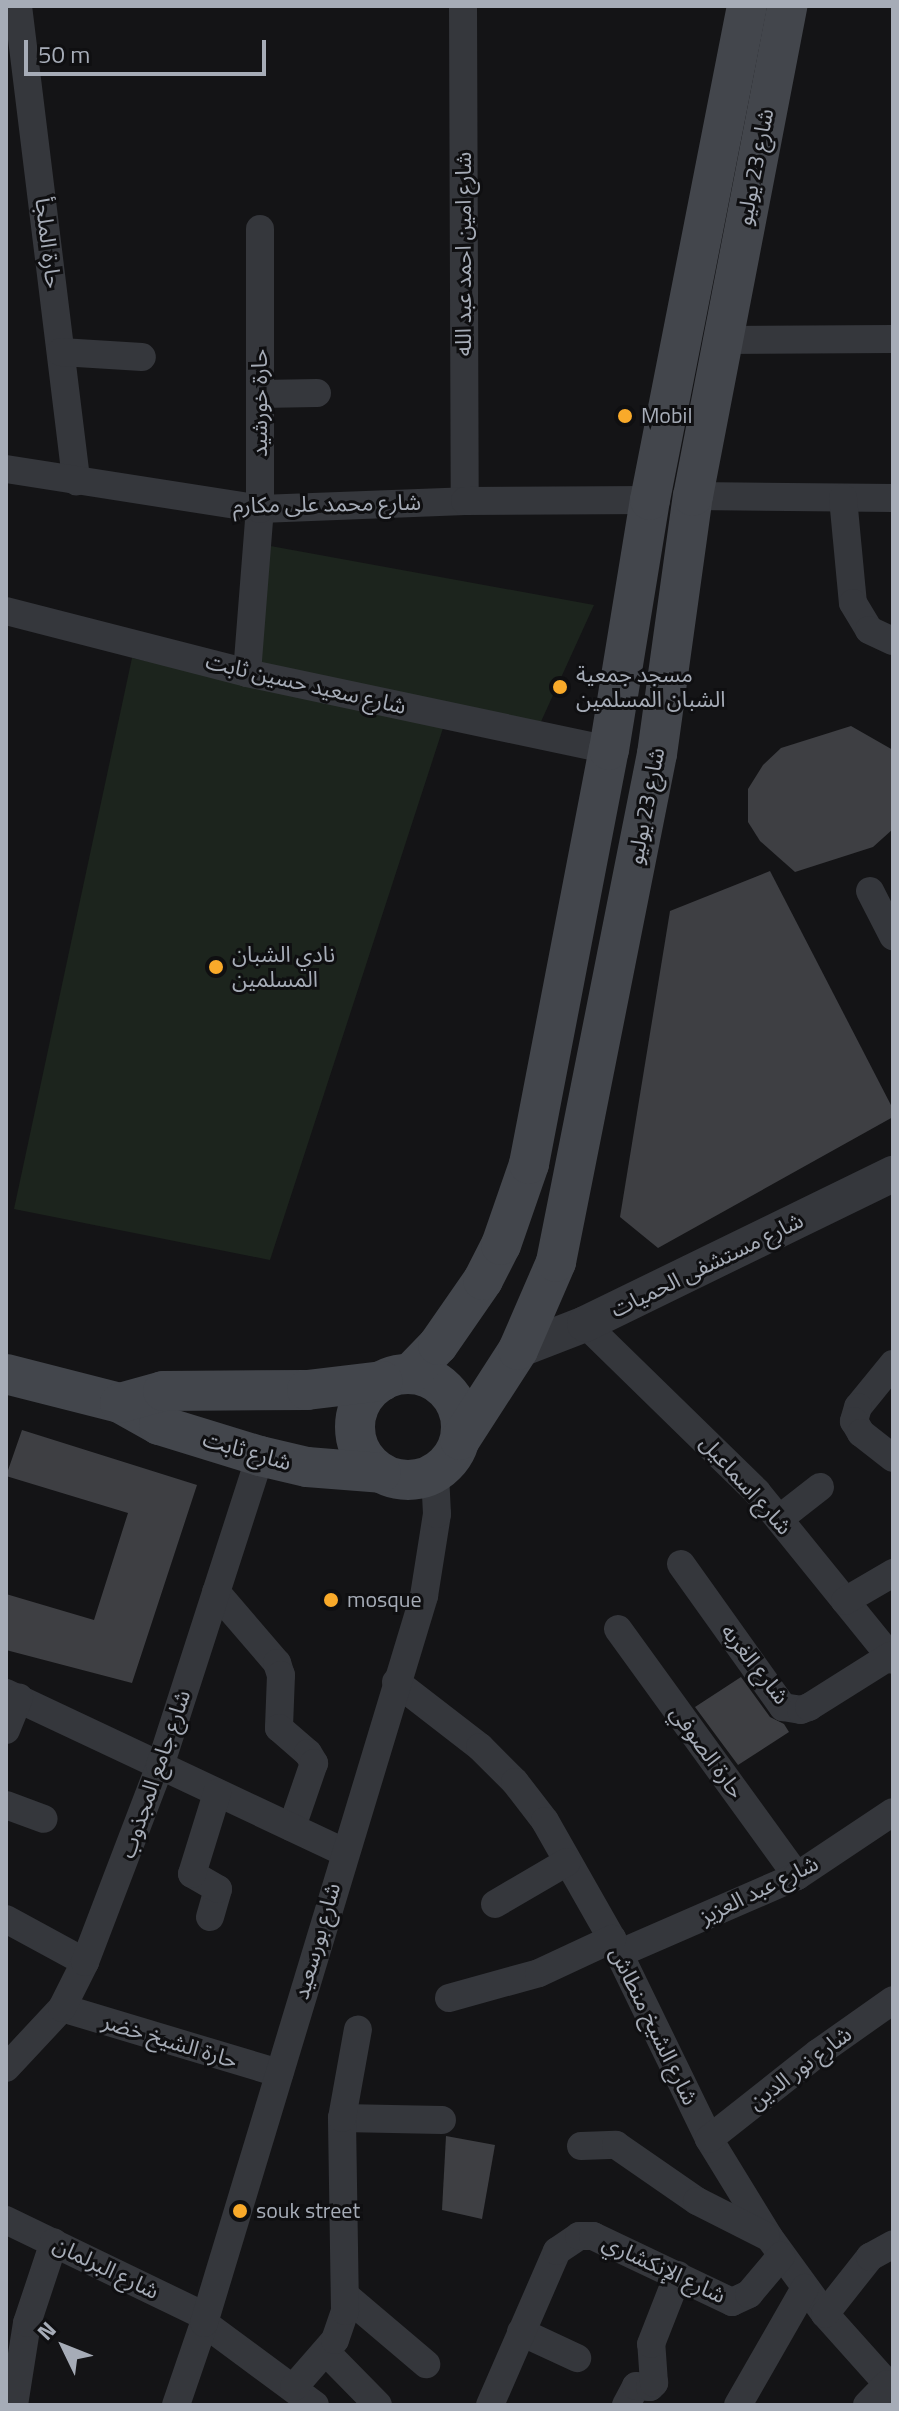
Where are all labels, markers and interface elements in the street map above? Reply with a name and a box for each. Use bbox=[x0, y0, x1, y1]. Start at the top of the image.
scale bar bbox=[28, 24, 270, 74]
text: 50 m bbox=[38, 36, 90, 72]
street label: شارع 23 يوليو bbox=[731, 106, 779, 228]
street label: شارع امين احمد عبد الله bbox=[451, 152, 477, 356]
street label: حارة الملجأ bbox=[29, 196, 67, 290]
street label: حارة خورشيد bbox=[247, 349, 273, 457]
place label: Mobil bbox=[641, 403, 692, 429]
marker: Mobil bbox=[616, 407, 634, 425]
street label: شارع محمد على مكارم bbox=[233, 489, 421, 519]
street label: شارع سعيد حسين ثابت bbox=[203, 648, 409, 720]
place label: مسجد جمعية الشبان المسلمين bbox=[576, 661, 725, 712]
marker: مسجد جمعية الشبان المسلمين bbox=[551, 678, 569, 696]
street label: شارع 23 يوليو bbox=[622, 745, 670, 867]
place label: نادي الشبان المسلمين bbox=[232, 941, 335, 992]
marker: نادي الشبان المسلمين bbox=[207, 958, 225, 976]
street label: شارع مستشفى الحميات bbox=[606, 1207, 808, 1323]
street label: شارع ثابت bbox=[200, 1426, 294, 1476]
street label: شارع اسماعيل bbox=[694, 1430, 798, 1540]
place label: mosque bbox=[347, 1587, 422, 1613]
marker: mosque bbox=[322, 1591, 340, 1609]
street label: شارع الغربه bbox=[715, 1619, 795, 1709]
street label: شارع جامع المجذوب bbox=[114, 1686, 196, 1862]
street label: حارة الصوفي bbox=[664, 1700, 750, 1804]
street label: شارع عبد العزيز bbox=[695, 1850, 823, 1930]
street label: شارع بورسعيد bbox=[288, 1880, 346, 2002]
street label: شارع الشيخ منطاش bbox=[604, 1943, 704, 2109]
street label: حارة الشيخ خضر bbox=[99, 2008, 241, 2074]
street label: شارع نور الدين bbox=[743, 2021, 857, 2115]
place label: souk street bbox=[256, 2198, 360, 2224]
marker: souk street bbox=[231, 2202, 249, 2220]
street label: شارع الإنكشاري bbox=[598, 2229, 730, 2309]
street label: شارع البرلمان bbox=[49, 2231, 163, 2305]
north arrow bbox=[24, 2307, 104, 2387]
text: N bbox=[29, 2313, 64, 2348]

